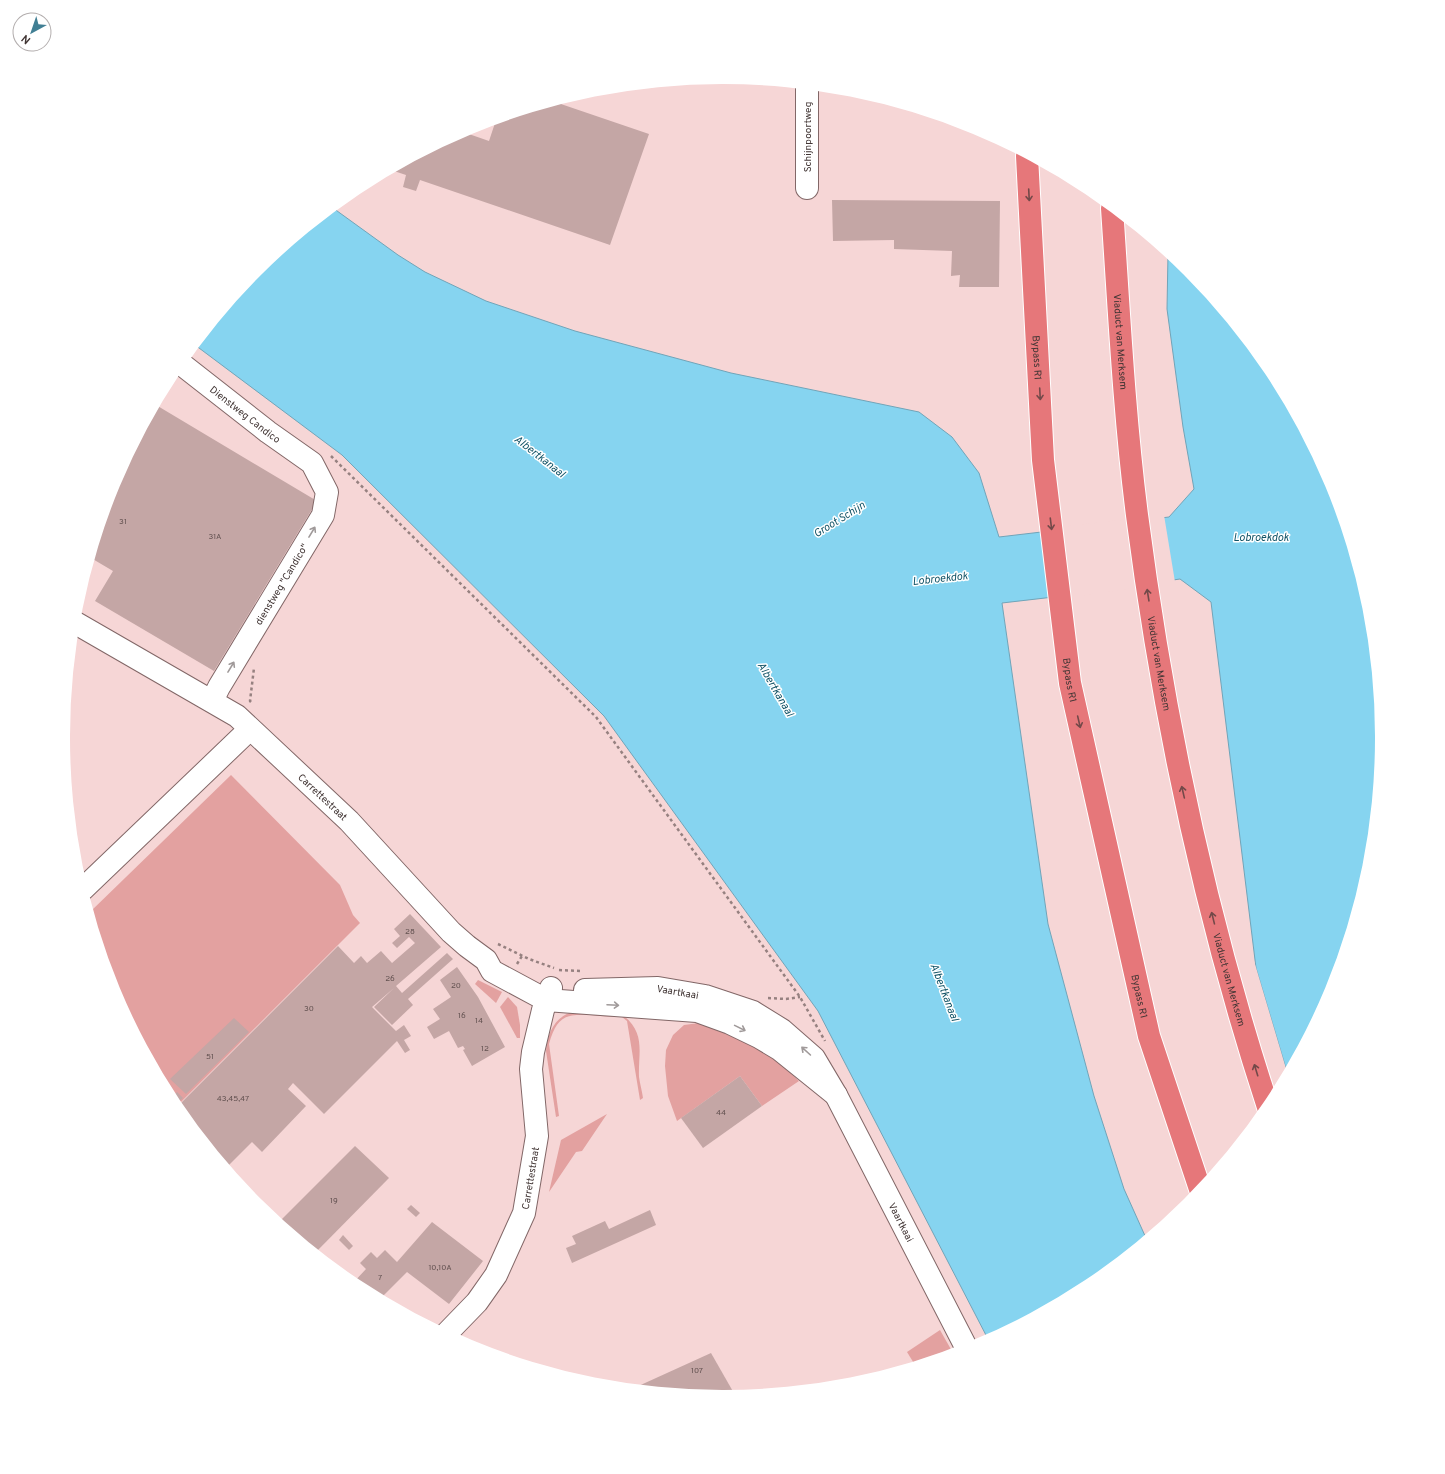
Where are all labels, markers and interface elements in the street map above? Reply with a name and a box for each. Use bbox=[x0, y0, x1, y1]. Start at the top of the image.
north arrow bbox=[12, 12, 52, 52]
text: N bbox=[19, 31, 34, 47]
street label: Schijnpoortweg bbox=[802, 102, 815, 172]
one-way arrow bbox=[1026, 188, 1033, 201]
street label: Viaduct van Merksem bbox=[1110, 293, 1129, 390]
street label: Bypass R1 bbox=[1028, 335, 1044, 381]
street label: Dienstweg Candico bbox=[207, 384, 283, 447]
one-way arrow bbox=[1036, 387, 1043, 400]
water label: Albertkanaal bbox=[511, 433, 569, 482]
water label: Groot Schijn bbox=[811, 498, 868, 541]
house number: 31 bbox=[119, 517, 127, 527]
one-way arrow bbox=[1047, 517, 1055, 530]
one-way arrow bbox=[309, 526, 317, 538]
water label: Lobroekdok bbox=[1233, 531, 1289, 545]
house number: 31A bbox=[209, 532, 222, 542]
street label: dienstweg "Candico" bbox=[253, 542, 312, 628]
water label: Lobroekdok bbox=[912, 569, 969, 589]
one-way arrow bbox=[1144, 589, 1152, 602]
street label: Viaduct van Merksem bbox=[1144, 615, 1173, 712]
street label: Bypass R1 bbox=[1059, 657, 1079, 704]
water label: Albertkanaal bbox=[754, 660, 797, 720]
one-way arrow bbox=[227, 661, 235, 673]
one-way arrow bbox=[1076, 715, 1084, 728]
street label: Carrettestraat bbox=[294, 771, 350, 824]
one-way arrow bbox=[1179, 786, 1187, 799]
one-way arrow bbox=[1209, 912, 1216, 925]
house number: 28 bbox=[405, 927, 415, 937]
street label: Viaduct van Merksem bbox=[1209, 932, 1247, 1028]
water label: Albertkanaal bbox=[927, 961, 962, 1024]
street label: Bypass R1 bbox=[1127, 973, 1150, 1020]
house number: 26 bbox=[385, 974, 395, 984]
house number: 20 bbox=[451, 981, 461, 991]
street label: Vaartkaai bbox=[655, 983, 699, 1003]
one-way arrow bbox=[606, 1001, 619, 1008]
house number: 30 bbox=[304, 1004, 314, 1014]
house number: 16 bbox=[458, 1011, 466, 1021]
house number: 14 bbox=[475, 1016, 483, 1026]
one-way arrow bbox=[733, 1025, 745, 1032]
house number: 12 bbox=[481, 1044, 489, 1054]
one-way arrow bbox=[801, 1047, 811, 1056]
house number: 51 bbox=[206, 1052, 214, 1062]
one-way arrow bbox=[1251, 1065, 1259, 1077]
house number: 43,45,47 bbox=[217, 1094, 249, 1104]
house number: 44 bbox=[716, 1108, 726, 1118]
street label: Carrettestraat bbox=[520, 1146, 543, 1211]
house number: 19 bbox=[330, 1196, 338, 1206]
street label: Vaartkaai bbox=[885, 1201, 916, 1245]
house number: 10,10A bbox=[428, 1263, 452, 1273]
house number: 7 bbox=[378, 1273, 382, 1283]
house number: 107 bbox=[691, 1366, 703, 1376]

